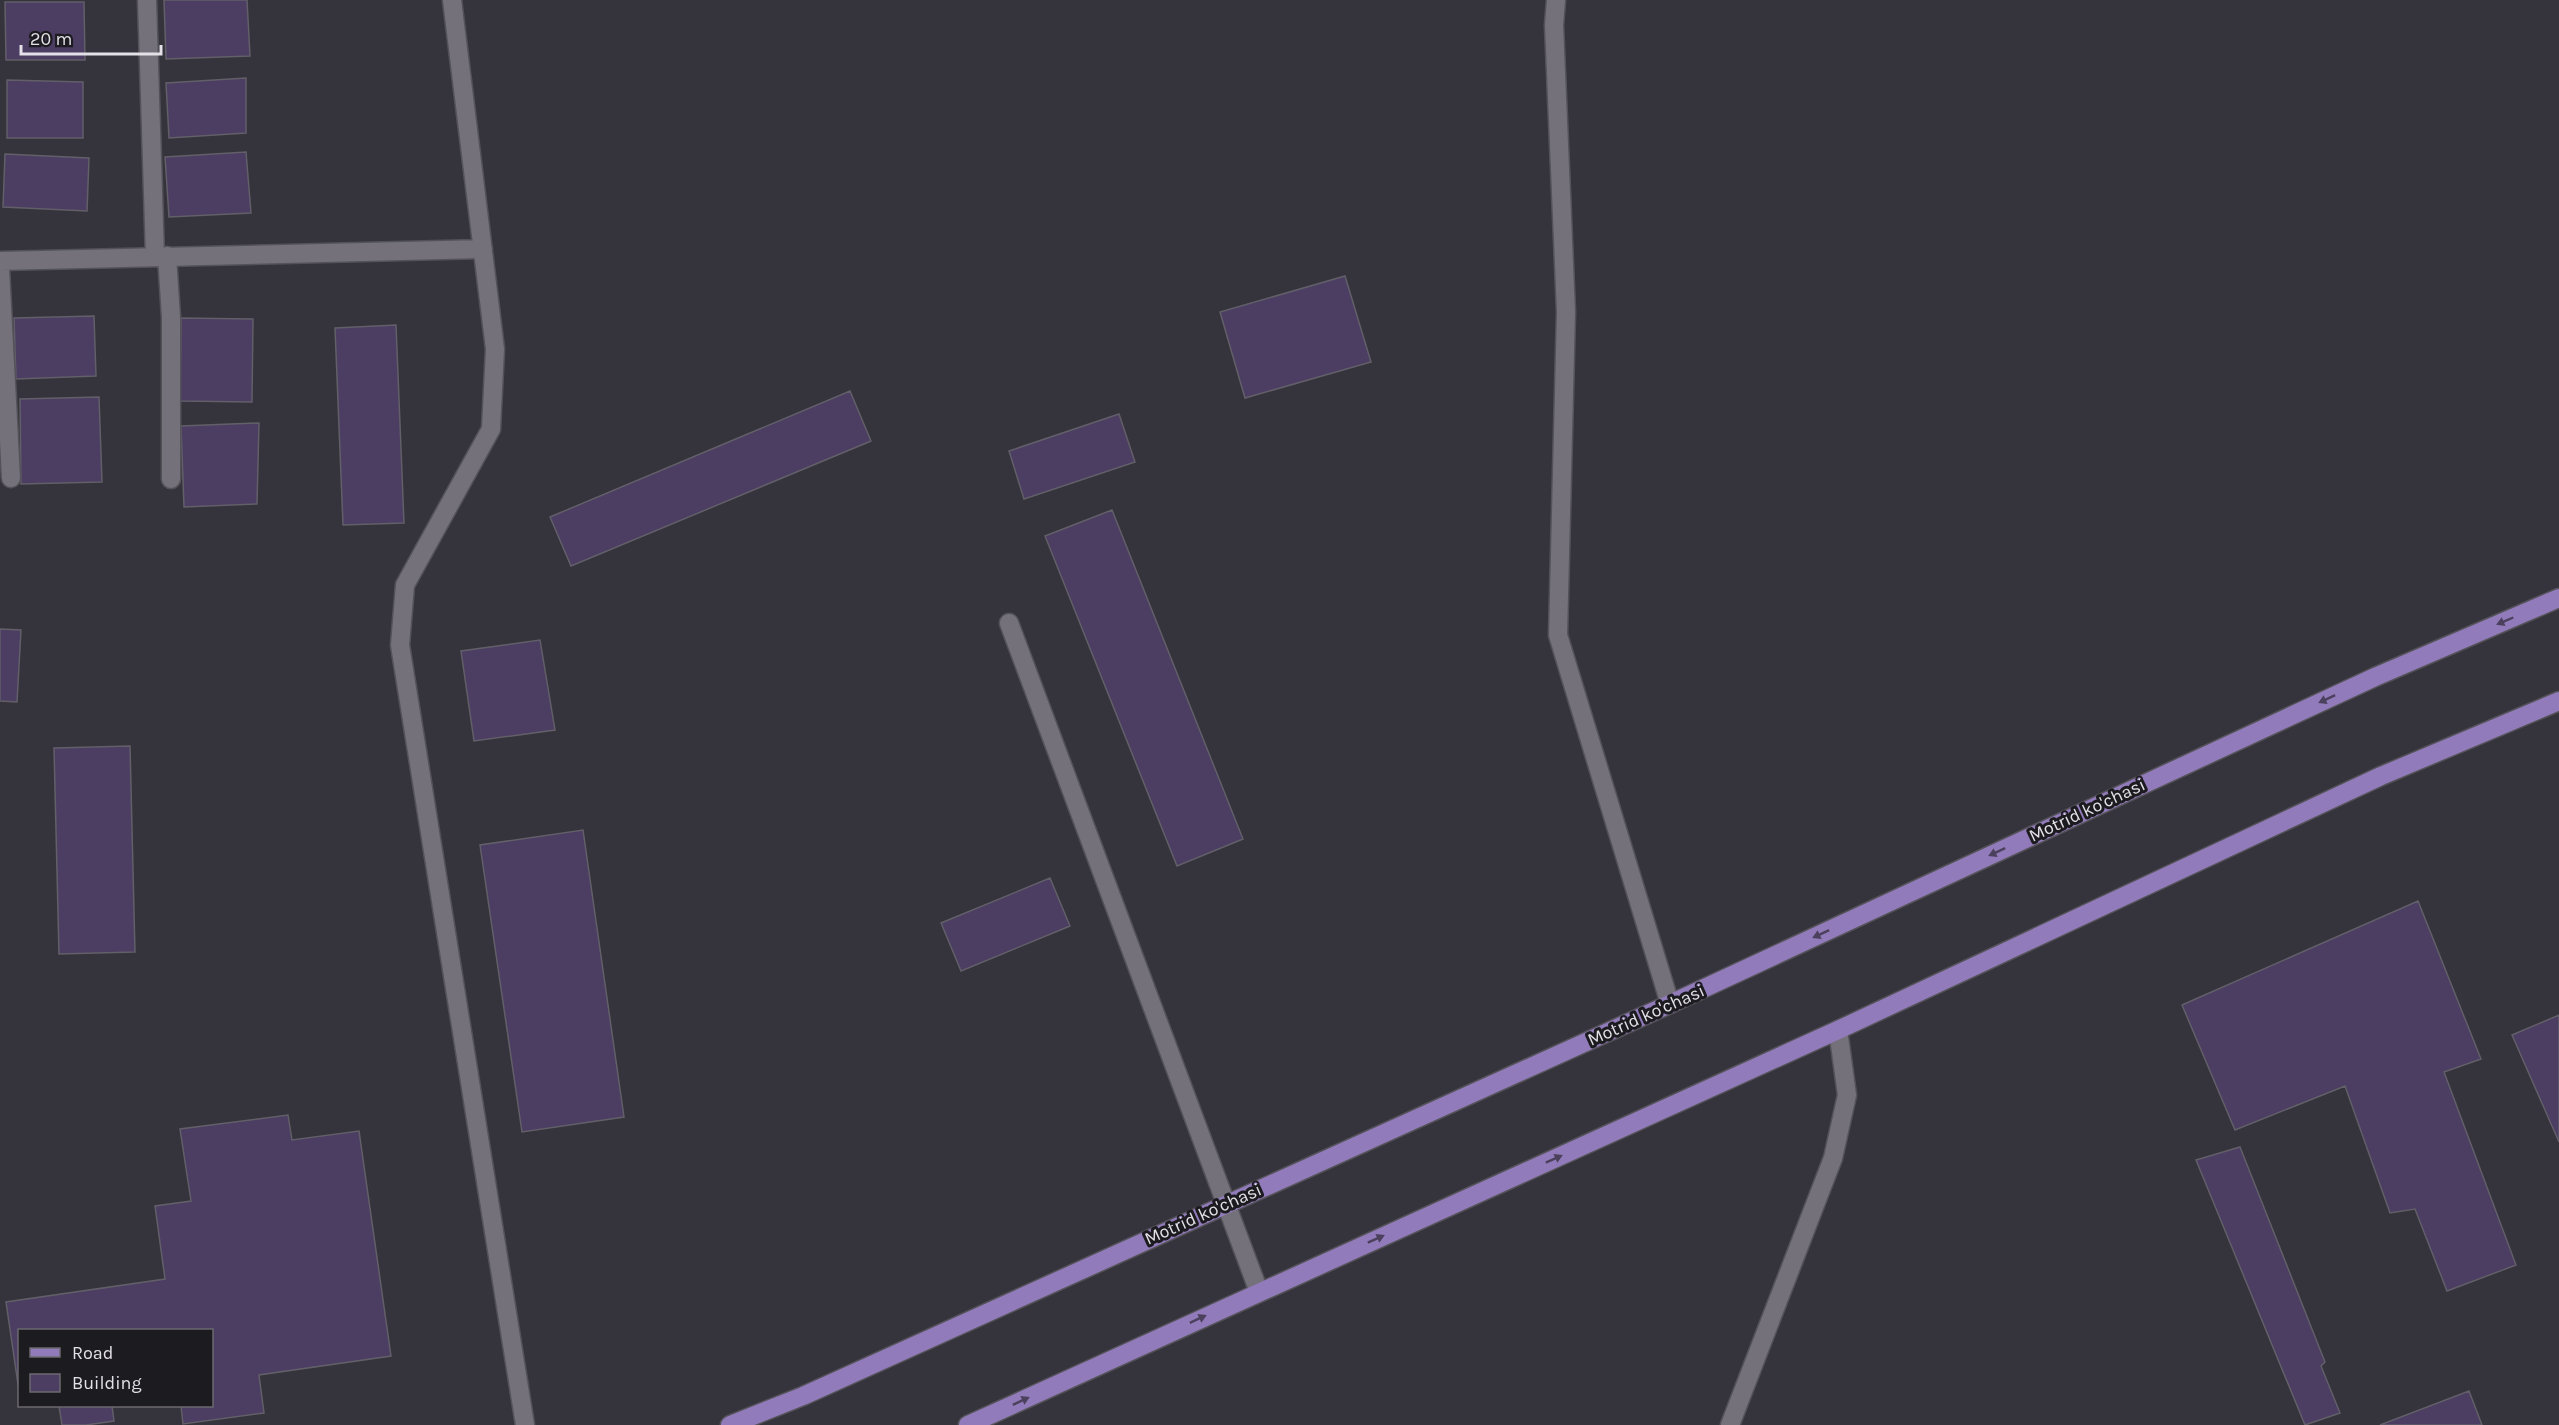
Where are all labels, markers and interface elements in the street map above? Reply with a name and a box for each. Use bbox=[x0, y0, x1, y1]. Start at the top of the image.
scale bar bbox=[21, 18, 160, 56]
text: 20 m bbox=[30, 28, 72, 50]
one-way arrow bbox=[2496, 616, 2514, 626]
one-way arrow bbox=[2318, 695, 2335, 704]
street label: Motrid ko'chasi bbox=[2025, 773, 2149, 847]
one-way arrow bbox=[1989, 848, 2006, 857]
one-way arrow bbox=[1812, 930, 1829, 939]
street label: Motrid ko'chasi bbox=[1584, 979, 1708, 1051]
one-way arrow bbox=[1545, 1154, 1562, 1163]
street label: Motrid ko'chasi bbox=[1141, 1178, 1265, 1250]
one-way arrow bbox=[1367, 1234, 1385, 1243]
one-way arrow bbox=[1190, 1315, 1207, 1324]
legend bbox=[18, 1329, 213, 1407]
text: Road bbox=[72, 1342, 113, 1364]
text: Building bbox=[72, 1372, 142, 1394]
one-way arrow bbox=[1013, 1396, 1030, 1405]

